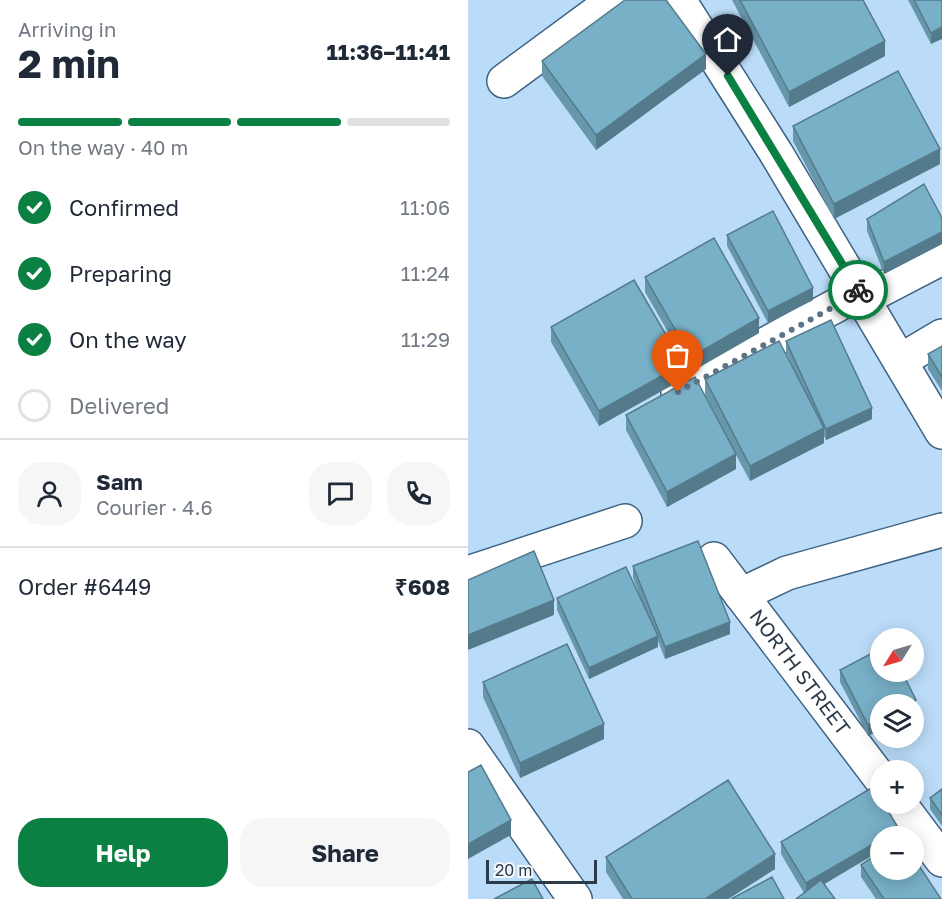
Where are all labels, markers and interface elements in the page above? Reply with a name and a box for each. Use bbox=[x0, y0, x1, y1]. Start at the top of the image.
pin bbox=[702, 14, 753, 76]
text: Arriving in bbox=[18, 17, 116, 41]
icon: home bbox=[711, 23, 744, 56]
text: 11:36–11:41 bbox=[326, 38, 450, 65]
text: 2 min bbox=[18, 40, 120, 87]
text: On the way · 40 m bbox=[18, 135, 188, 159]
icon: check bbox=[18, 191, 51, 224]
text: Confirmed bbox=[69, 194, 179, 221]
text: 11:06 bbox=[400, 195, 450, 219]
icon: check bbox=[18, 257, 51, 290]
text: Preparing bbox=[69, 260, 172, 287]
courier bbox=[828, 260, 888, 320]
text: 11:24 bbox=[401, 261, 450, 285]
icon: bike bbox=[842, 274, 875, 307]
icon: check bbox=[18, 323, 51, 356]
text: On the way bbox=[69, 326, 187, 353]
text: 11:29 bbox=[401, 327, 450, 351]
pin bbox=[652, 330, 703, 392]
icon: bag bbox=[661, 339, 694, 372]
text: Delivered bbox=[69, 392, 169, 419]
button: person bbox=[18, 462, 81, 525]
button: chat bbox=[309, 462, 372, 525]
button: phone bbox=[387, 462, 450, 525]
text: Sam bbox=[96, 468, 143, 495]
text: Courier · 4.6 bbox=[96, 495, 213, 519]
text: Order #6449 bbox=[18, 573, 151, 600]
text: ₹608 bbox=[395, 573, 450, 600]
street label: NORTH STREET bbox=[745, 604, 856, 739]
north arrow bbox=[870, 628, 924, 682]
map controls bbox=[870, 628, 924, 880]
button: layers bbox=[870, 694, 924, 748]
button: + bbox=[870, 760, 924, 814]
button: Help bbox=[18, 818, 228, 887]
button: Share bbox=[240, 818, 450, 887]
button: − bbox=[870, 826, 924, 880]
scale bar bbox=[486, 857, 597, 884]
text: 20 m bbox=[495, 860, 532, 880]

